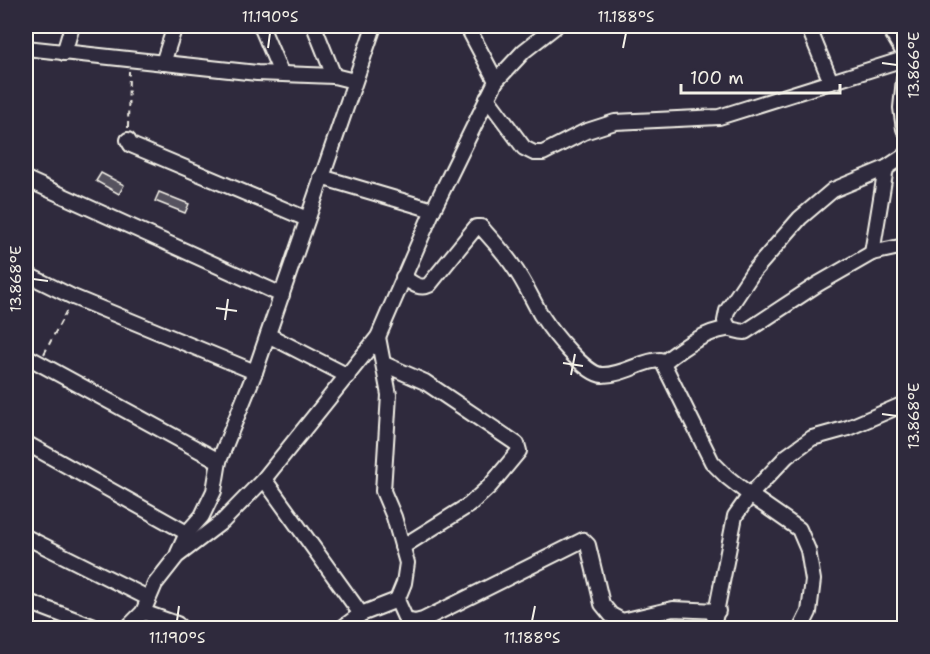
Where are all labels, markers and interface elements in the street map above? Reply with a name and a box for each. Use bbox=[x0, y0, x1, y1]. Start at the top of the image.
text: 11.190°S bbox=[242, 7, 298, 27]
text: 11.188°S bbox=[598, 7, 654, 27]
text: 13.866°E bbox=[904, 32, 924, 98]
scale bar bbox=[681, 57, 840, 95]
text: 100 m bbox=[690, 66, 744, 90]
text: 13.868°E bbox=[6, 246, 26, 312]
text: 13.868°E bbox=[904, 383, 924, 449]
text: 11.190°S bbox=[149, 628, 205, 648]
text: 11.188°S bbox=[504, 628, 560, 648]

